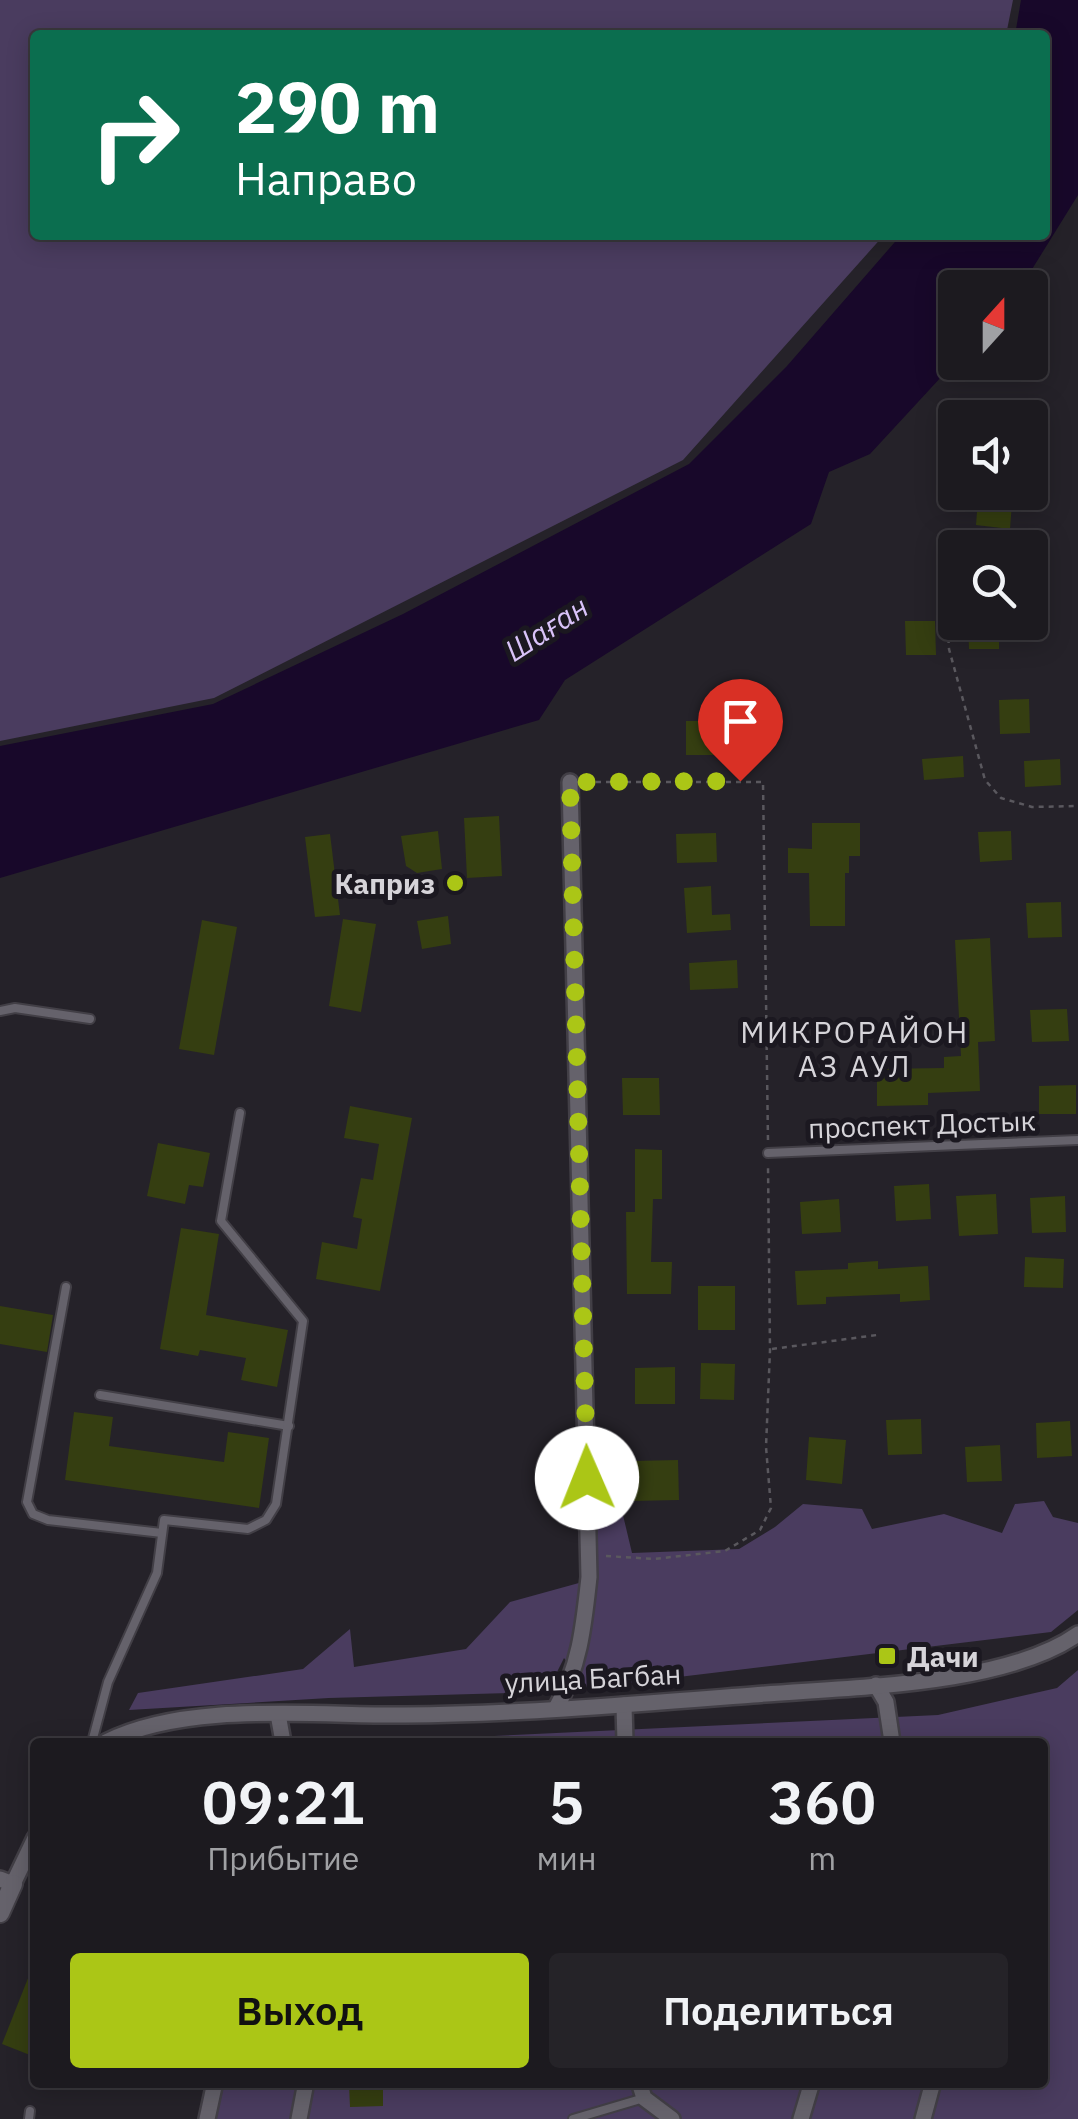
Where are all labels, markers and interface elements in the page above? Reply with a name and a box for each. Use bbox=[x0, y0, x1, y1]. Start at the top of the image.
text: 290 m bbox=[235, 61, 440, 152]
icon: right bbox=[70, 70, 200, 200]
text: Направо bbox=[235, 149, 417, 207]
north arrow bbox=[938, 270, 1048, 380]
map controls bbox=[938, 270, 1048, 640]
button: sound bbox=[938, 400, 1048, 510]
button: search bbox=[938, 530, 1048, 640]
water label: Шаған bbox=[497, 587, 595, 669]
pin bbox=[698, 679, 783, 782]
icon: arrive bbox=[713, 694, 768, 749]
place label: Каприз bbox=[334, 865, 435, 902]
marker: Каприз bbox=[444, 872, 466, 894]
district label: МИКРОРАЙОН АЗ АУЛ bbox=[740, 1012, 970, 1085]
street label: проспект Достык bbox=[808, 1102, 1036, 1146]
position arrow bbox=[535, 1426, 639, 1530]
place label: Дачи bbox=[907, 1638, 979, 1675]
marker: Дачи bbox=[876, 1645, 898, 1667]
street label: улица Багбан bbox=[504, 1655, 682, 1701]
text: 09:21 bbox=[202, 1762, 365, 1841]
text: 5 bbox=[549, 1762, 585, 1841]
text: 360 bbox=[768, 1762, 876, 1841]
text: Прибытие bbox=[207, 1837, 359, 1879]
text: мин bbox=[537, 1837, 597, 1879]
text: m bbox=[808, 1837, 836, 1879]
button: Выход bbox=[70, 1953, 529, 2068]
button: Поделиться bbox=[549, 1953, 1008, 2068]

